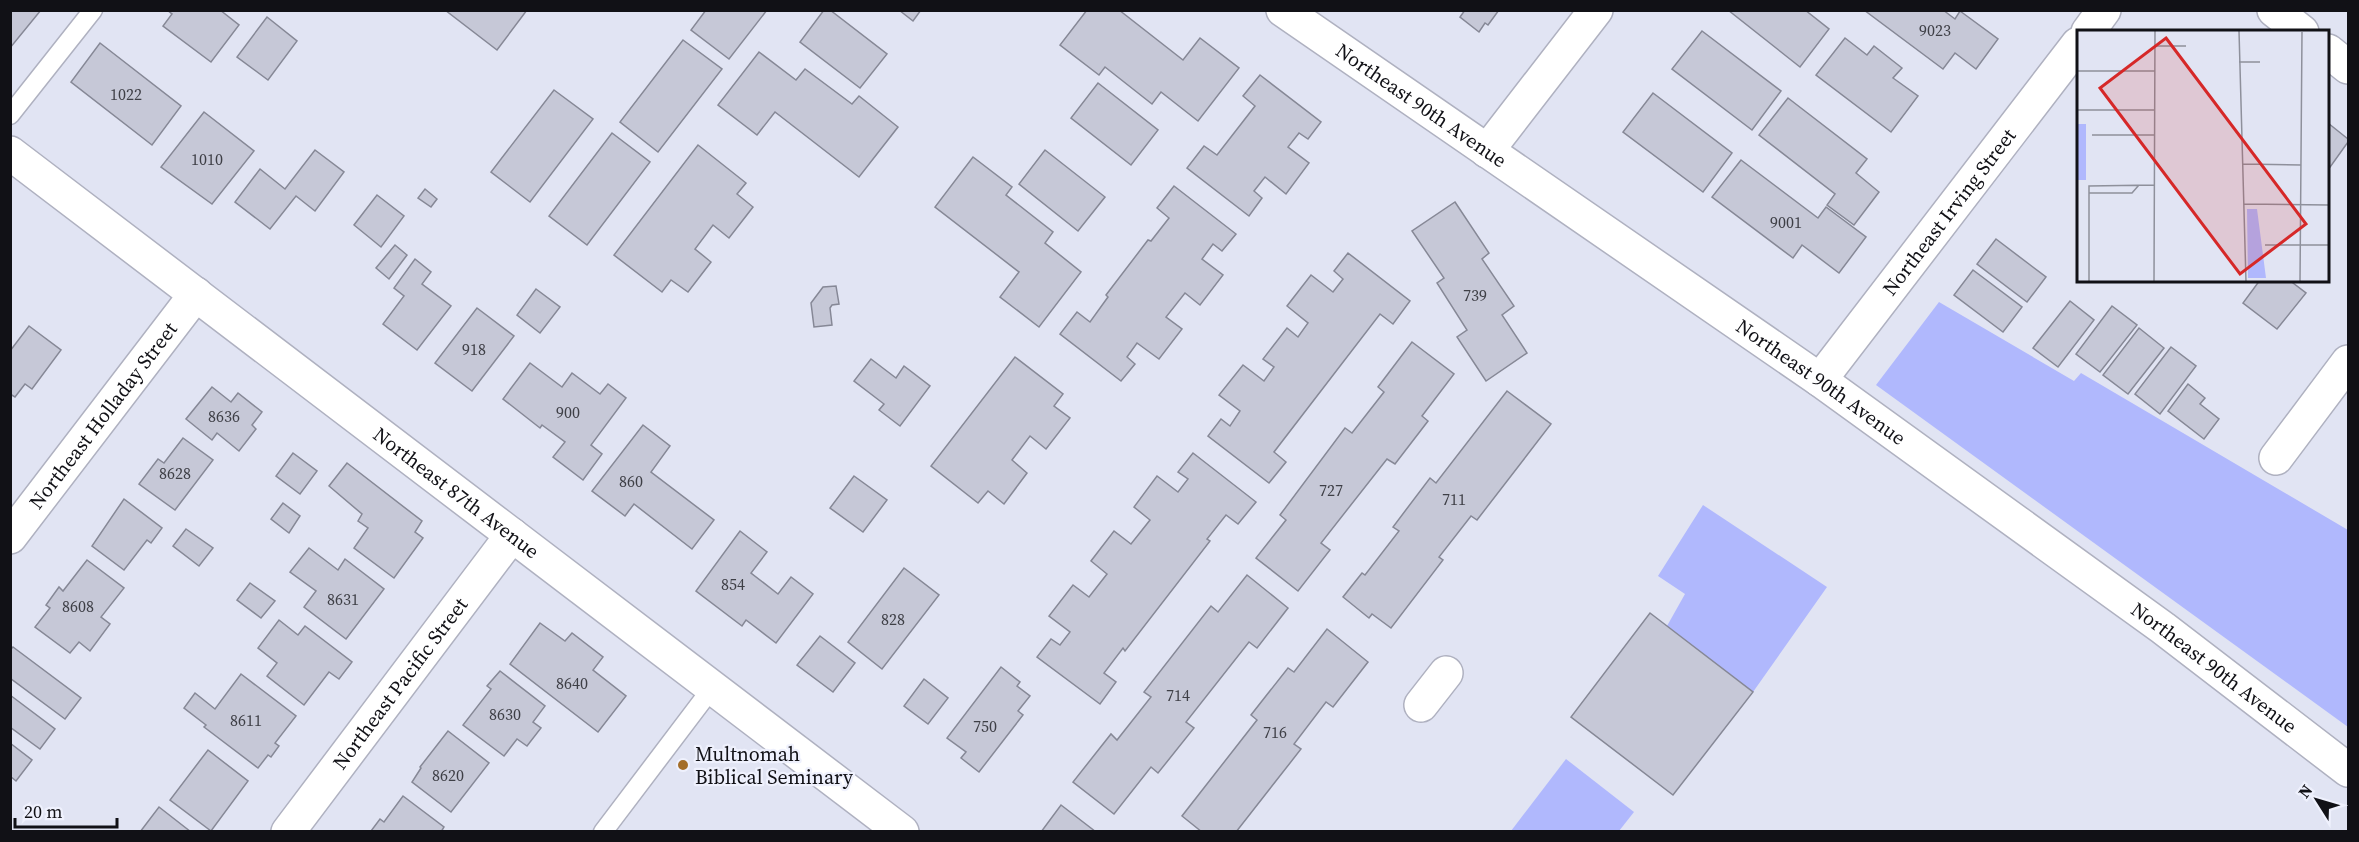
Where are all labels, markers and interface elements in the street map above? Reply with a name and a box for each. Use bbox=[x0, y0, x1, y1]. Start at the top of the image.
house number: 9023 bbox=[1919, 19, 1951, 41]
inset map bbox=[2077, 30, 2329, 282]
street label: Northeast 90th Avenue bbox=[1330, 37, 1512, 174]
house number: 1022 bbox=[110, 83, 142, 105]
street label: Northeast Irving Street bbox=[1876, 122, 2023, 301]
house number: 1010 bbox=[191, 148, 223, 170]
house number: 9001 bbox=[1770, 211, 1802, 233]
house number: 739 bbox=[1463, 284, 1487, 306]
street label: Northeast 90th Avenue bbox=[1731, 312, 1911, 452]
street label: Northeast Holladay Street bbox=[22, 316, 184, 515]
house number: 918 bbox=[462, 338, 486, 360]
house number: 900 bbox=[556, 401, 580, 423]
house number: 8636 bbox=[208, 405, 240, 427]
street label: Northeast 87th Avenue bbox=[368, 421, 545, 565]
house number: 8628 bbox=[159, 462, 191, 484]
house number: 860 bbox=[619, 470, 643, 492]
house number: 727 bbox=[1319, 479, 1343, 501]
house number: 711 bbox=[1442, 488, 1466, 510]
house number: 854 bbox=[721, 573, 745, 595]
house number: 8631 bbox=[327, 588, 359, 610]
street label: Northeast Pacific Street bbox=[326, 591, 474, 775]
house number: 8608 bbox=[62, 595, 94, 617]
street label: Northeast 90th Avenue bbox=[2125, 595, 2303, 740]
house number: 828 bbox=[881, 608, 905, 630]
house number: 8640 bbox=[556, 672, 588, 694]
house number: 714 bbox=[1166, 684, 1190, 706]
house number: 8630 bbox=[489, 703, 521, 725]
house number: 8611 bbox=[230, 709, 262, 731]
house number: 750 bbox=[973, 715, 997, 737]
house number: 716 bbox=[1263, 721, 1287, 743]
place label: Multnomah Biblical Seminary bbox=[695, 740, 854, 791]
marker: Multnomah Biblical Seminary bbox=[676, 758, 690, 772]
house number: 8620 bbox=[432, 764, 464, 786]
north arrow bbox=[2287, 770, 2347, 830]
text: N bbox=[2293, 779, 2318, 802]
scale bar bbox=[15, 791, 117, 829]
text: 20 m bbox=[24, 799, 62, 824]

